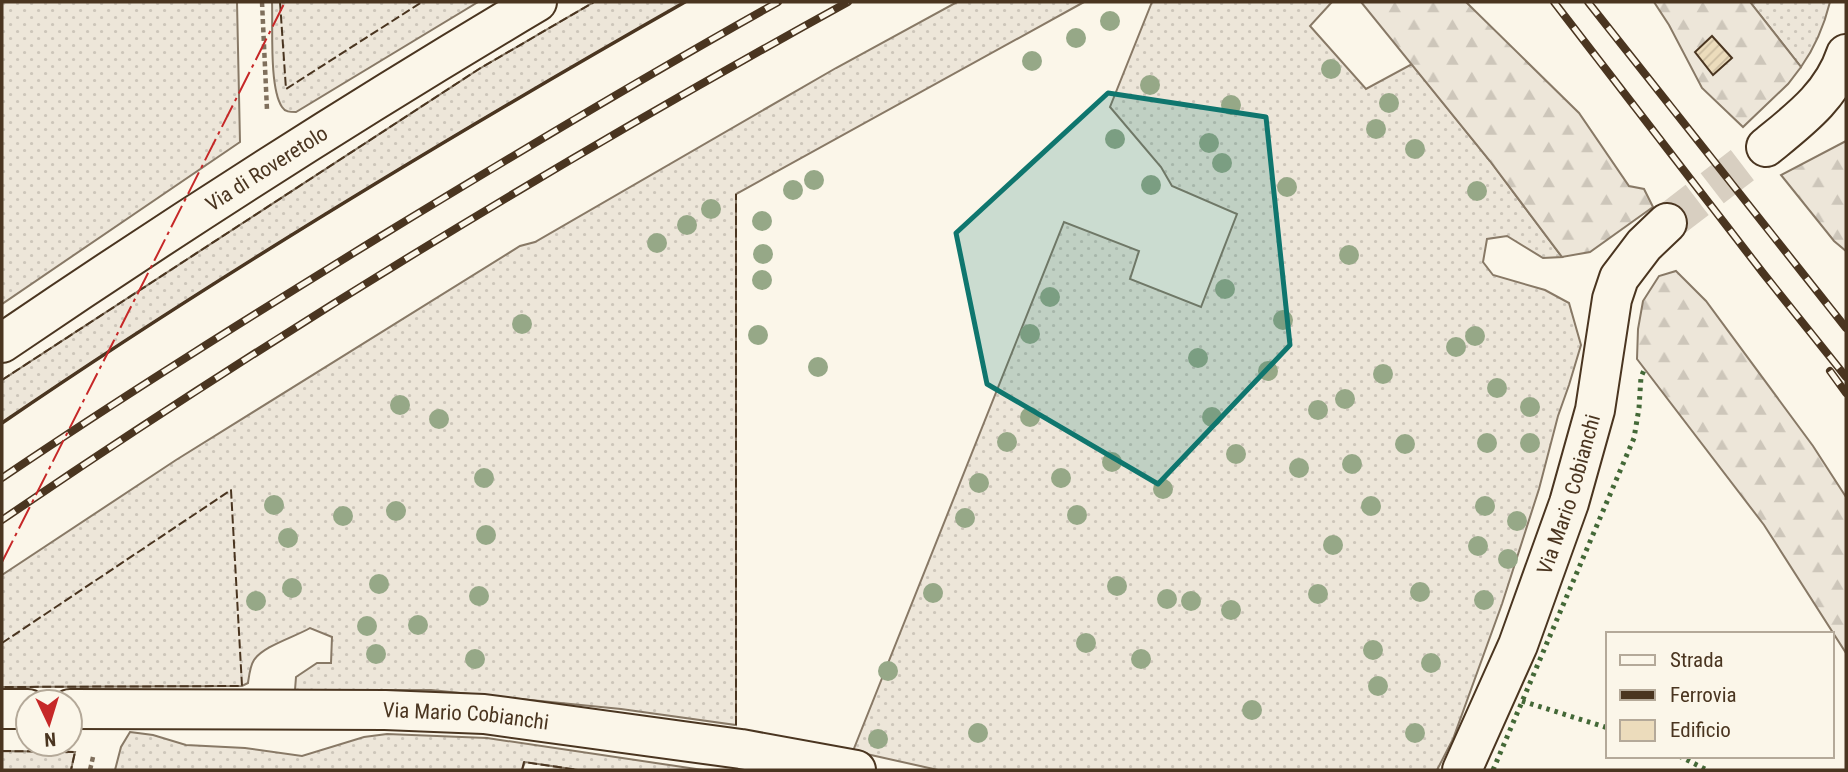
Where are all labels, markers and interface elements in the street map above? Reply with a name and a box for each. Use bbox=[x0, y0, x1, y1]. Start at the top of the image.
street label: Via di Roveretolo bbox=[201, 121, 332, 216]
street label: Via Mario Cobianchi bbox=[1532, 412, 1605, 578]
legend bbox=[1606, 632, 1834, 758]
text: Strada bbox=[1670, 648, 1724, 672]
text: Ferrovia bbox=[1670, 683, 1737, 707]
north arrow bbox=[14, 688, 84, 758]
street label: Via Mario Cobianchi bbox=[382, 698, 550, 735]
text: Edificio bbox=[1670, 718, 1731, 742]
text: N bbox=[44, 728, 57, 751]

